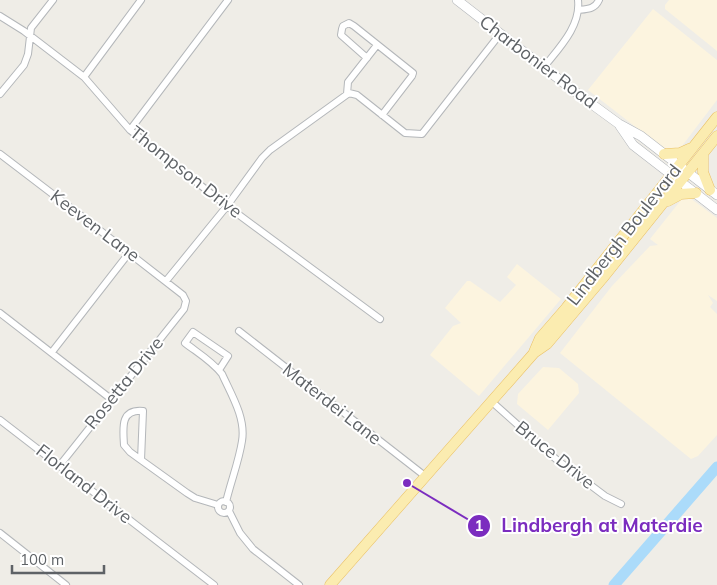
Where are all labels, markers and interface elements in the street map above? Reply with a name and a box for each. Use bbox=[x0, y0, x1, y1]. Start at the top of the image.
street label: Charbonier Road bbox=[475, 10, 602, 113]
street label: Thompson Drive bbox=[126, 121, 247, 223]
street label: Lindbergh Boulevard bbox=[561, 160, 686, 310]
street label: Keeven Lane bbox=[46, 184, 145, 267]
street label: Rosetta Drive bbox=[79, 332, 168, 434]
street label: Materdei Lane bbox=[278, 358, 386, 449]
street label: Bruce Drive bbox=[511, 416, 600, 494]
street label: Florland Drive bbox=[32, 439, 137, 528]
callout: Lindbergh at Materdie bbox=[466, 509, 713, 543]
text: Lindbergh at Materdie bbox=[501, 513, 703, 537]
text: 1 bbox=[474, 516, 484, 535]
scale bar bbox=[12, 542, 105, 574]
text: 100 m bbox=[20, 550, 64, 569]

